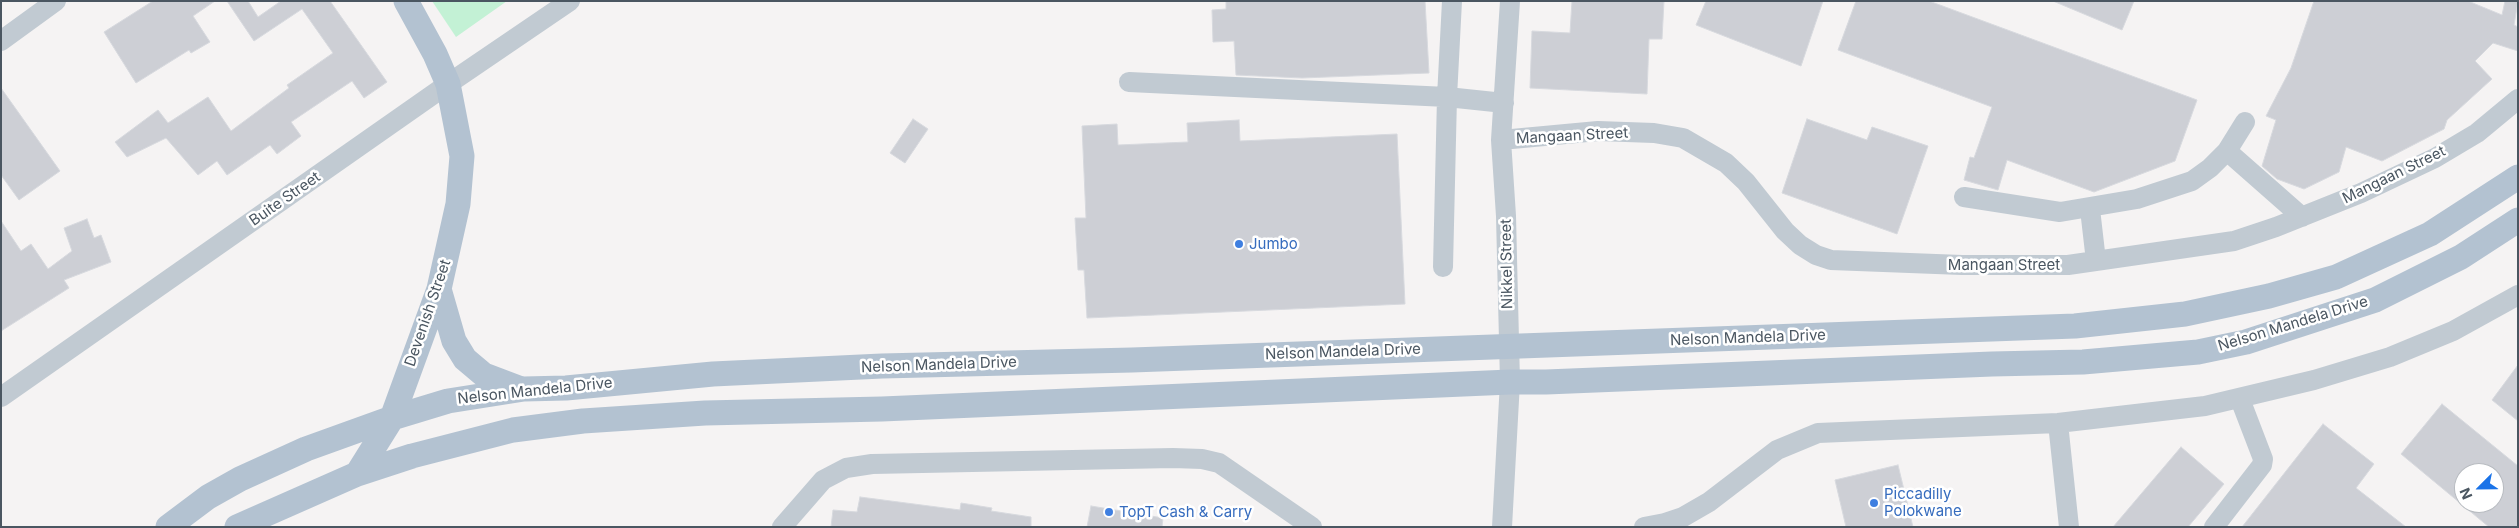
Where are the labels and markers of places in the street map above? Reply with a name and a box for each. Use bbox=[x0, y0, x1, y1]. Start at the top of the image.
place label: Jumbo bbox=[1249, 235, 1298, 253]
marker: Jumbo bbox=[1233, 238, 1245, 250]
place label: Piccadilly Polokwane bbox=[1884, 485, 1962, 520]
marker: Piccadilly Polokwane bbox=[1868, 497, 1880, 509]
place label: TopT Cash & Carry bbox=[1119, 503, 1252, 521]
marker: TopT Cash & Carry bbox=[1103, 506, 1115, 518]

